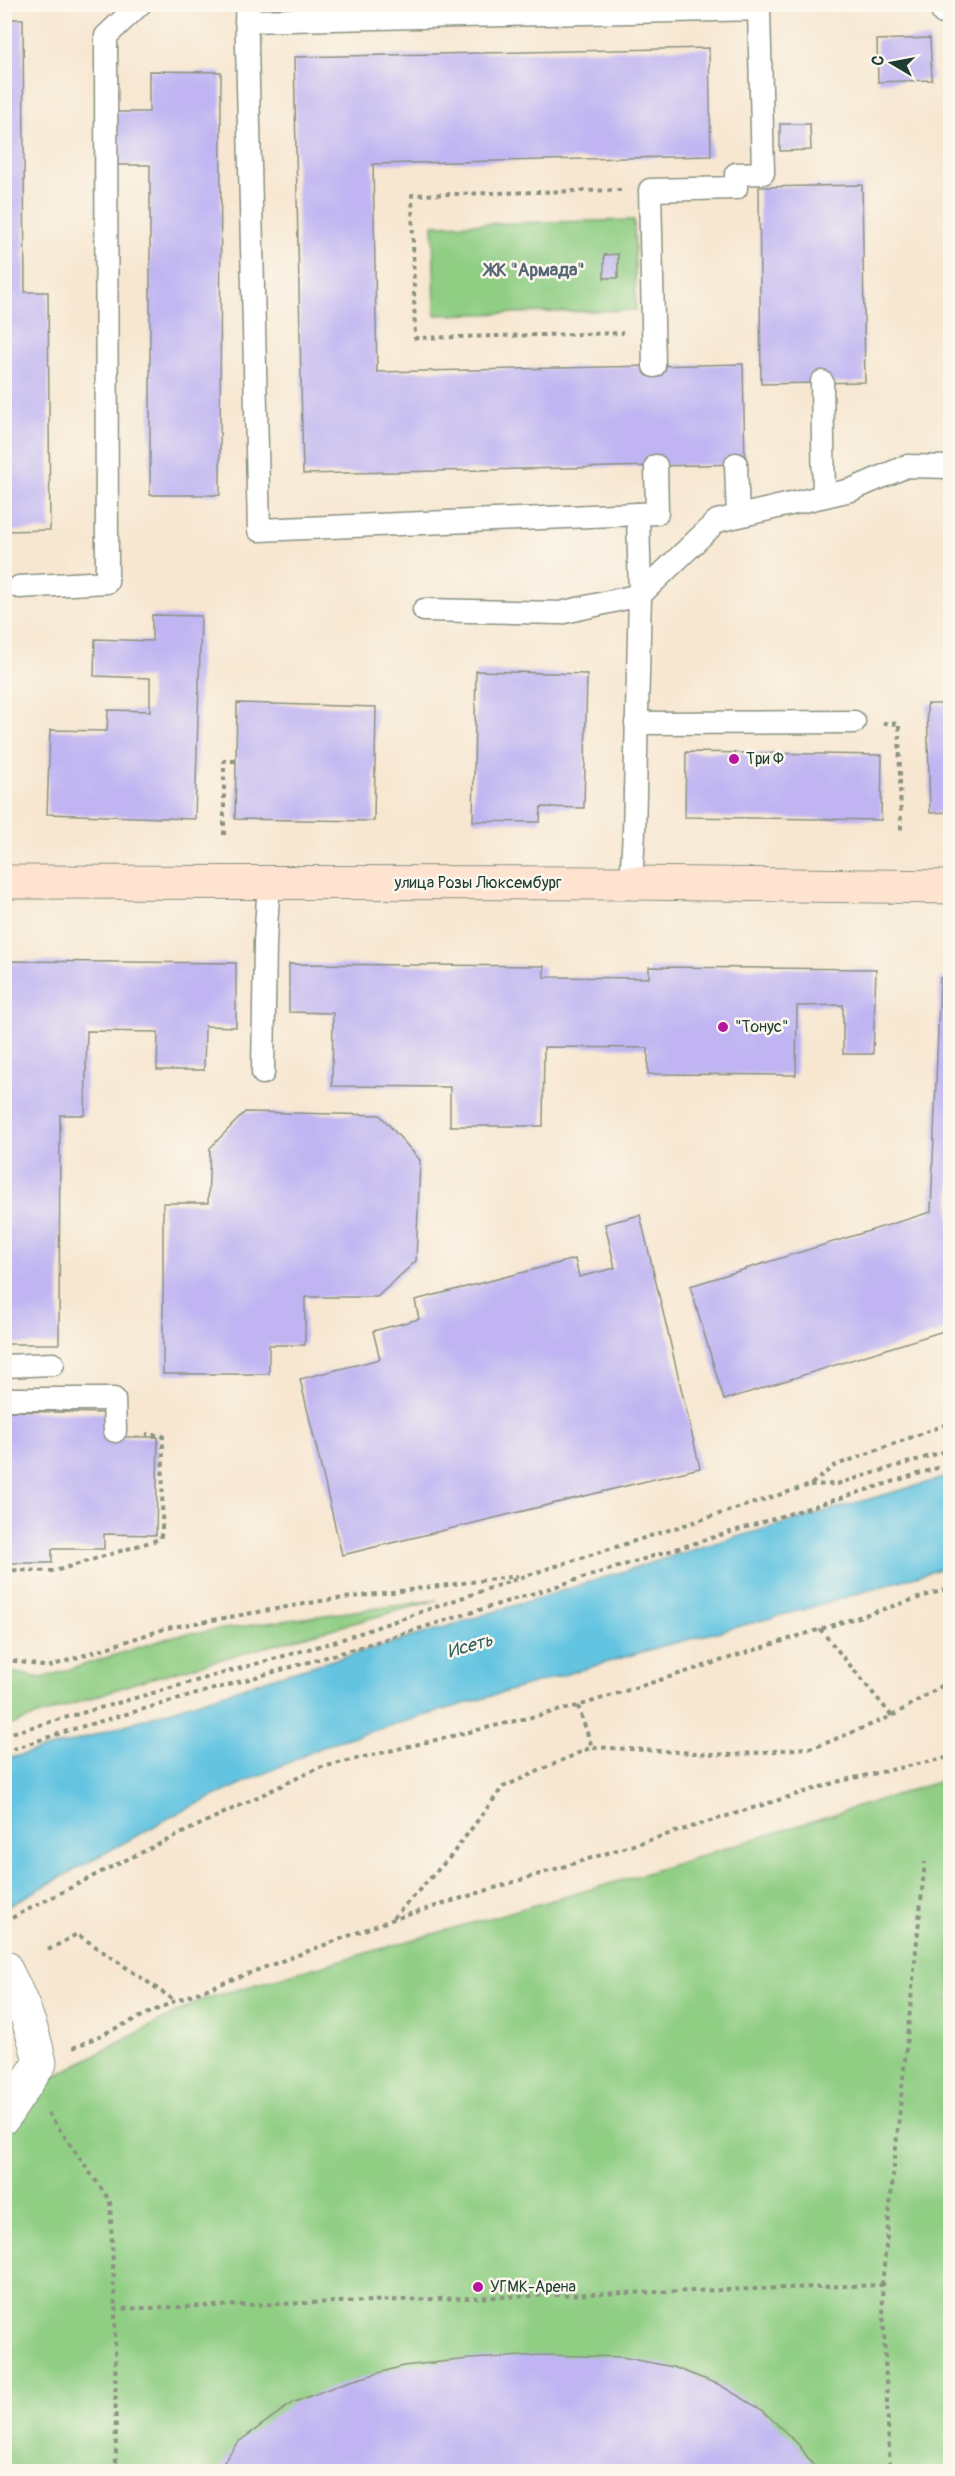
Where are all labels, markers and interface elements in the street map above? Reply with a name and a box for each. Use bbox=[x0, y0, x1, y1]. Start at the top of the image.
north arrow bbox=[862, 33, 922, 93]
text: С bbox=[868, 54, 889, 67]
district label: ЖК "Армада" bbox=[482, 259, 585, 282]
place label: Три Ф bbox=[746, 749, 784, 769]
marker: Три Ф bbox=[727, 752, 741, 766]
street label: улица Розы Люксембург bbox=[393, 873, 562, 893]
place label: "Тонус" bbox=[735, 1017, 788, 1037]
marker: "Тонус" bbox=[716, 1020, 730, 1034]
water label: Исеть bbox=[445, 1628, 496, 1663]
place label: УГМК-Арена bbox=[490, 2277, 576, 2297]
marker: УГМК-Арена bbox=[471, 2280, 485, 2294]

